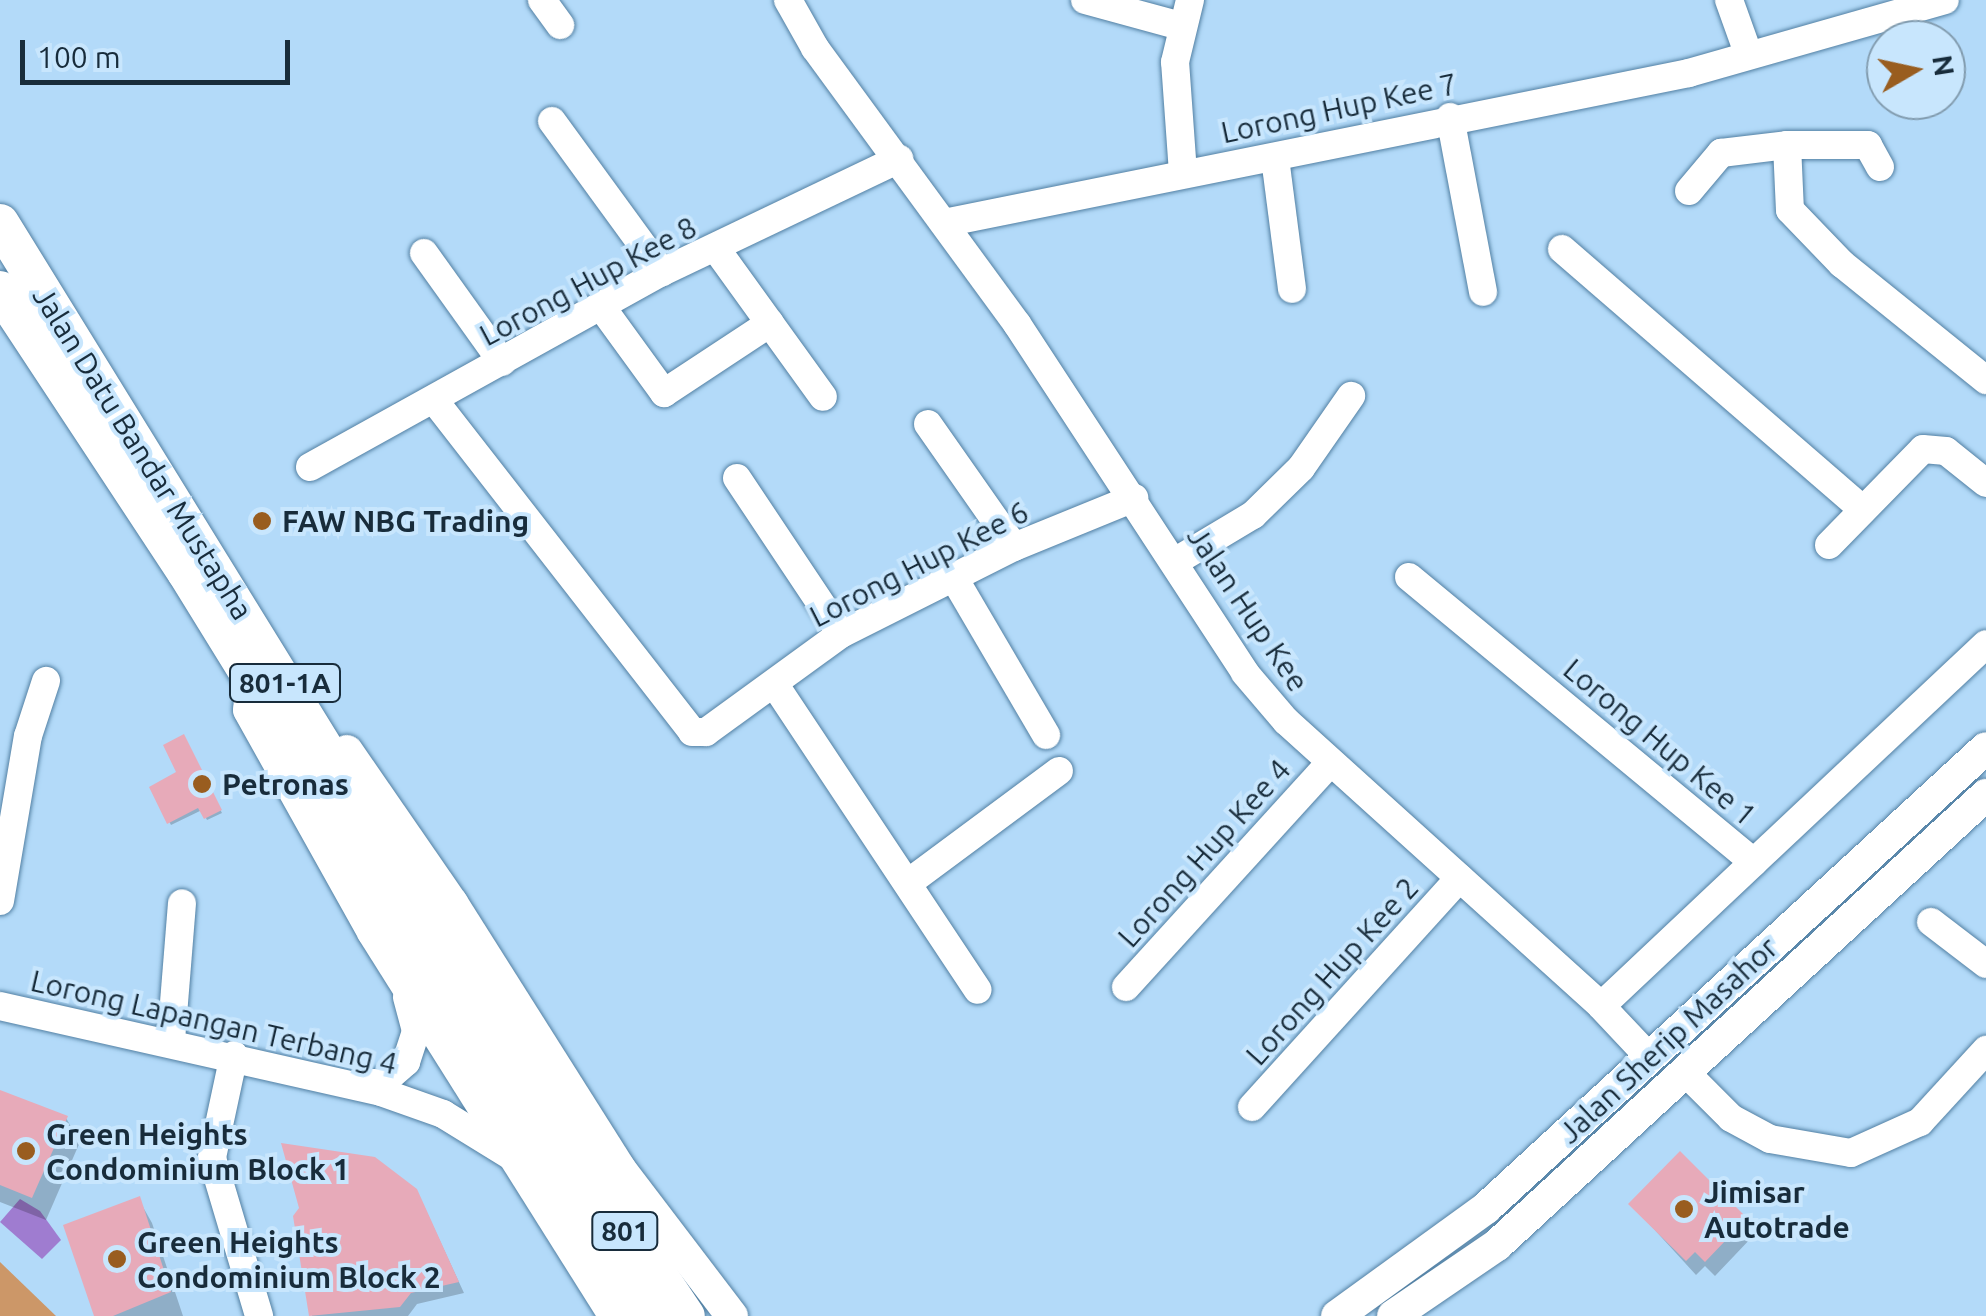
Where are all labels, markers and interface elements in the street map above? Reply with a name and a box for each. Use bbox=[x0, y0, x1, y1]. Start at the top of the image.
scale bar bbox=[25, 20, 295, 82]
north arrow bbox=[1866, 20, 1966, 120]
text: 100 m bbox=[37, 40, 121, 74]
text: N bbox=[1927, 53, 1961, 78]
street label: Lorong Hup Kee 7 bbox=[1218, 65, 1460, 151]
street label: Lorong Hup Kee 8 bbox=[474, 209, 702, 353]
street label: Jalan Datu Bandar Mustapha bbox=[25, 280, 261, 626]
street label: Lorong Hup Kee 6 bbox=[804, 493, 1034, 635]
place label: FAW NBG Trading bbox=[282, 503, 529, 539]
marker: FAW NBG Trading bbox=[251, 510, 273, 532]
street label: Jalan Hup Kee bbox=[1180, 520, 1316, 698]
street label: Lorong Hup Kee 1 bbox=[1556, 651, 1764, 833]
road number: 801-1A bbox=[228, 660, 342, 706]
street label: Lorong Hup Kee 4 bbox=[1110, 752, 1298, 954]
place label: Petronas bbox=[222, 766, 349, 802]
marker: Petronas bbox=[191, 773, 213, 795]
street label: Lorong Hup Kee 2 bbox=[1238, 870, 1426, 1072]
street label: Jalan Sherip Masahor bbox=[1551, 929, 1785, 1151]
street label: Lorong Lapangan Terbang 4 bbox=[27, 962, 401, 1082]
place label: Green Heights Condominium Block 1 bbox=[46, 1116, 350, 1186]
marker: Green Heights Condominium Block 1 bbox=[15, 1140, 37, 1162]
place label: Jimisar Autotrade bbox=[1704, 1174, 1850, 1244]
marker: Jimisar Autotrade bbox=[1673, 1198, 1695, 1220]
road number: 801 bbox=[590, 1208, 660, 1254]
place label: Green Heights Condominium Block 2 bbox=[137, 1224, 441, 1294]
marker: Green Heights Condominium Block 2 bbox=[106, 1248, 128, 1270]

